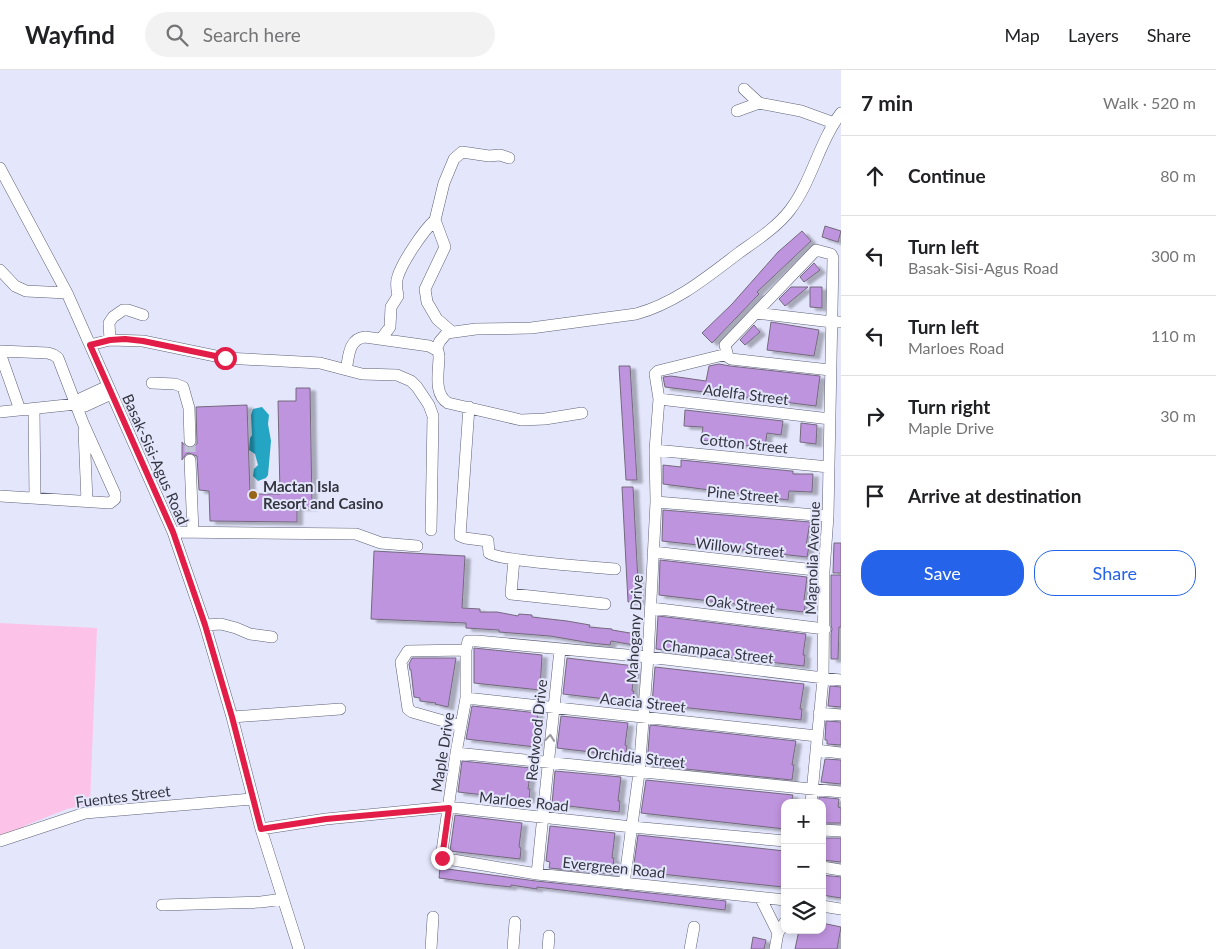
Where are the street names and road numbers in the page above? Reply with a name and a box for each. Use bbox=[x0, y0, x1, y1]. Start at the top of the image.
street label: Adelfa Street bbox=[702, 380, 790, 408]
street label: Basak-Sisi-Agus Road bbox=[119, 391, 193, 527]
street label: Cotton Street bbox=[699, 429, 790, 457]
street label: Pine Street bbox=[706, 482, 780, 506]
street label: Magnolia Avenue bbox=[801, 501, 823, 615]
street label: Willow Street bbox=[695, 533, 786, 561]
street label: Mahogany Drive bbox=[622, 574, 646, 684]
street label: Oak Street bbox=[704, 591, 777, 617]
street label: Champaca Street bbox=[661, 635, 775, 667]
street label: Redwood Drive bbox=[522, 678, 550, 782]
street label: Acacia Street bbox=[599, 689, 687, 716]
street label: Maple Drive bbox=[427, 711, 457, 793]
street label: Orchidia Street bbox=[586, 743, 687, 771]
street label: Fuentes Street bbox=[74, 781, 172, 811]
street label: Marloes Road bbox=[478, 787, 570, 815]
street label: Evergreen Road bbox=[562, 853, 666, 881]

